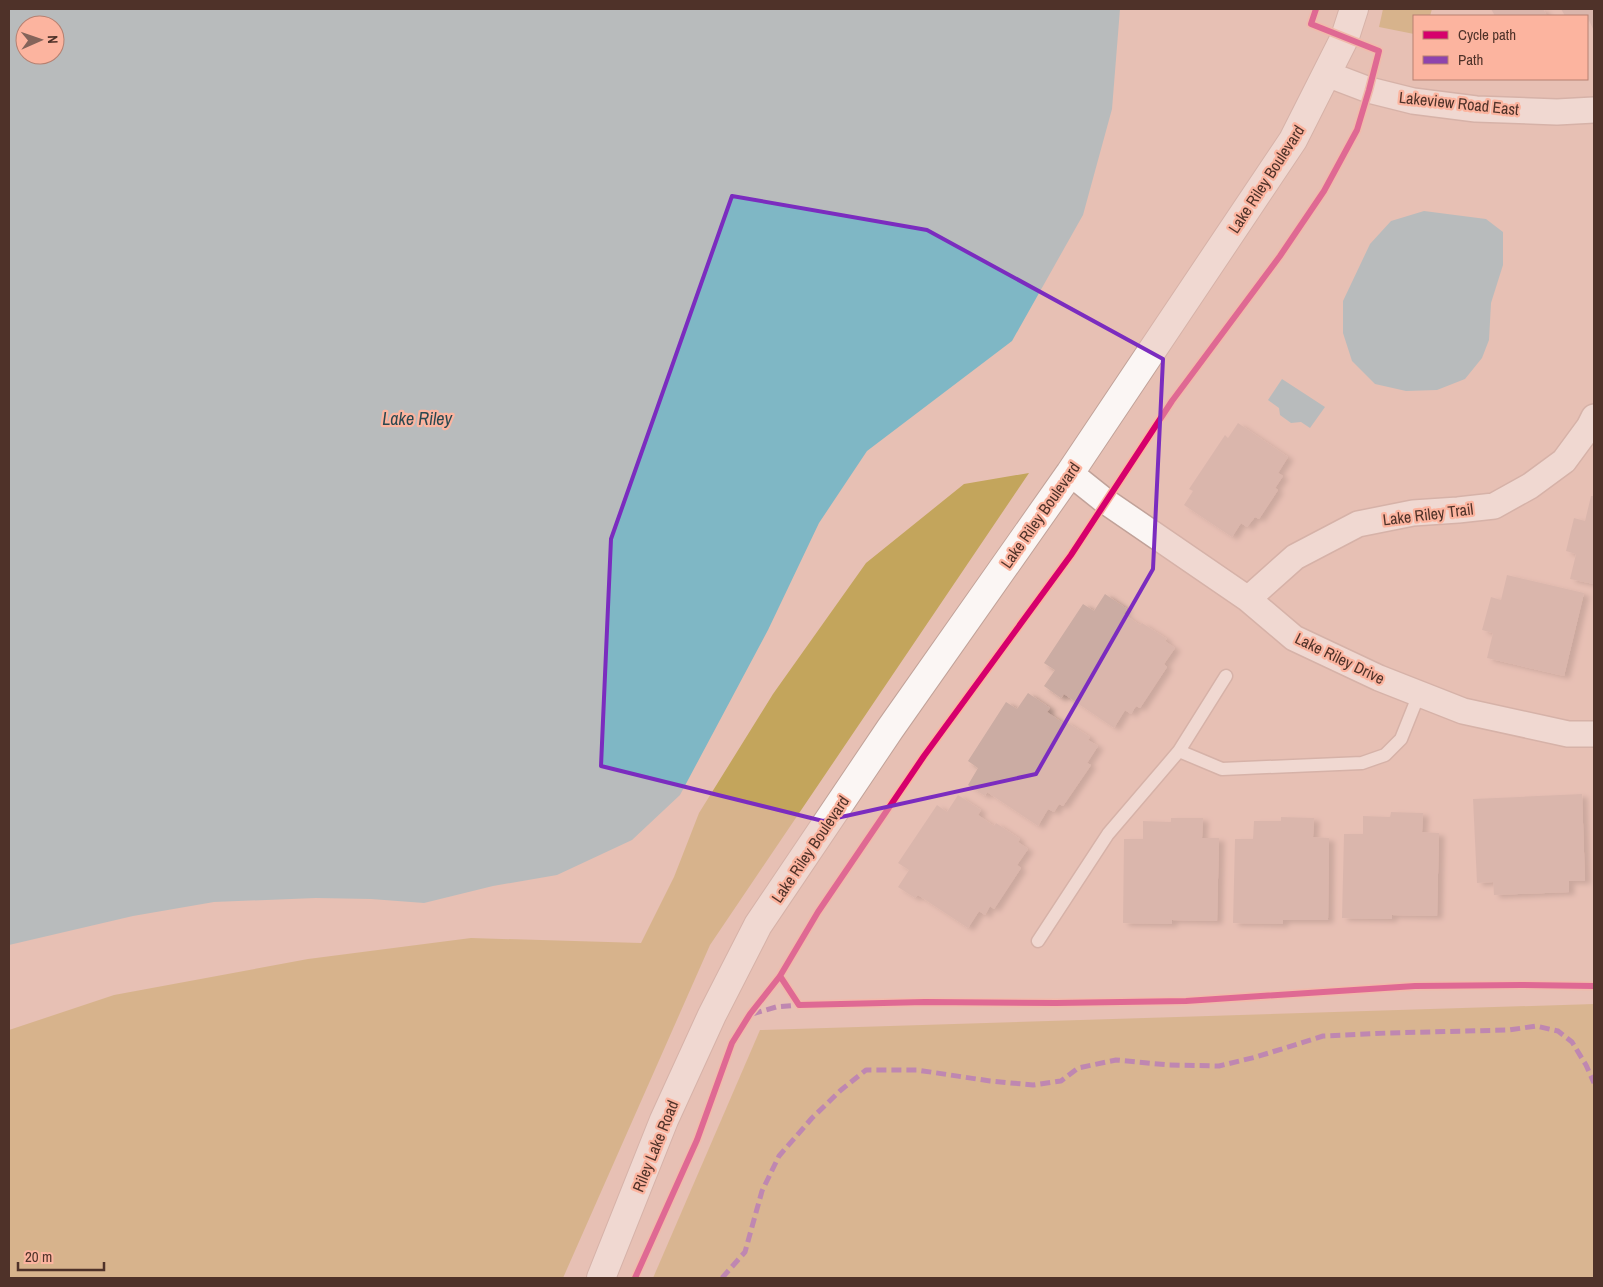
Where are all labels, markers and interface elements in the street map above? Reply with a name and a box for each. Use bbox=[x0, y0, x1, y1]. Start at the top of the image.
north arrow bbox=[15, 15, 65, 65]
legend bbox=[1413, 15, 1588, 80]
text: Cycle path bbox=[1458, 24, 1516, 45]
text: N bbox=[44, 35, 62, 44]
text: Path bbox=[1458, 49, 1483, 70]
street label: Lakeview Road East bbox=[1398, 86, 1520, 120]
street label: Lake Riley Boulevard bbox=[1223, 121, 1309, 237]
water label: Lake Riley bbox=[382, 406, 453, 431]
street label: Lake Riley Boulevard bbox=[995, 458, 1085, 572]
street label: Lake Riley Trail bbox=[1381, 498, 1475, 530]
street label: Lake Riley Drive bbox=[1292, 627, 1388, 689]
street label: Lake Riley Boulevard bbox=[766, 791, 854, 907]
street label: Riley Lake Road bbox=[627, 1097, 683, 1195]
scale bar bbox=[18, 1240, 104, 1272]
text: 20 m bbox=[25, 1246, 52, 1267]

